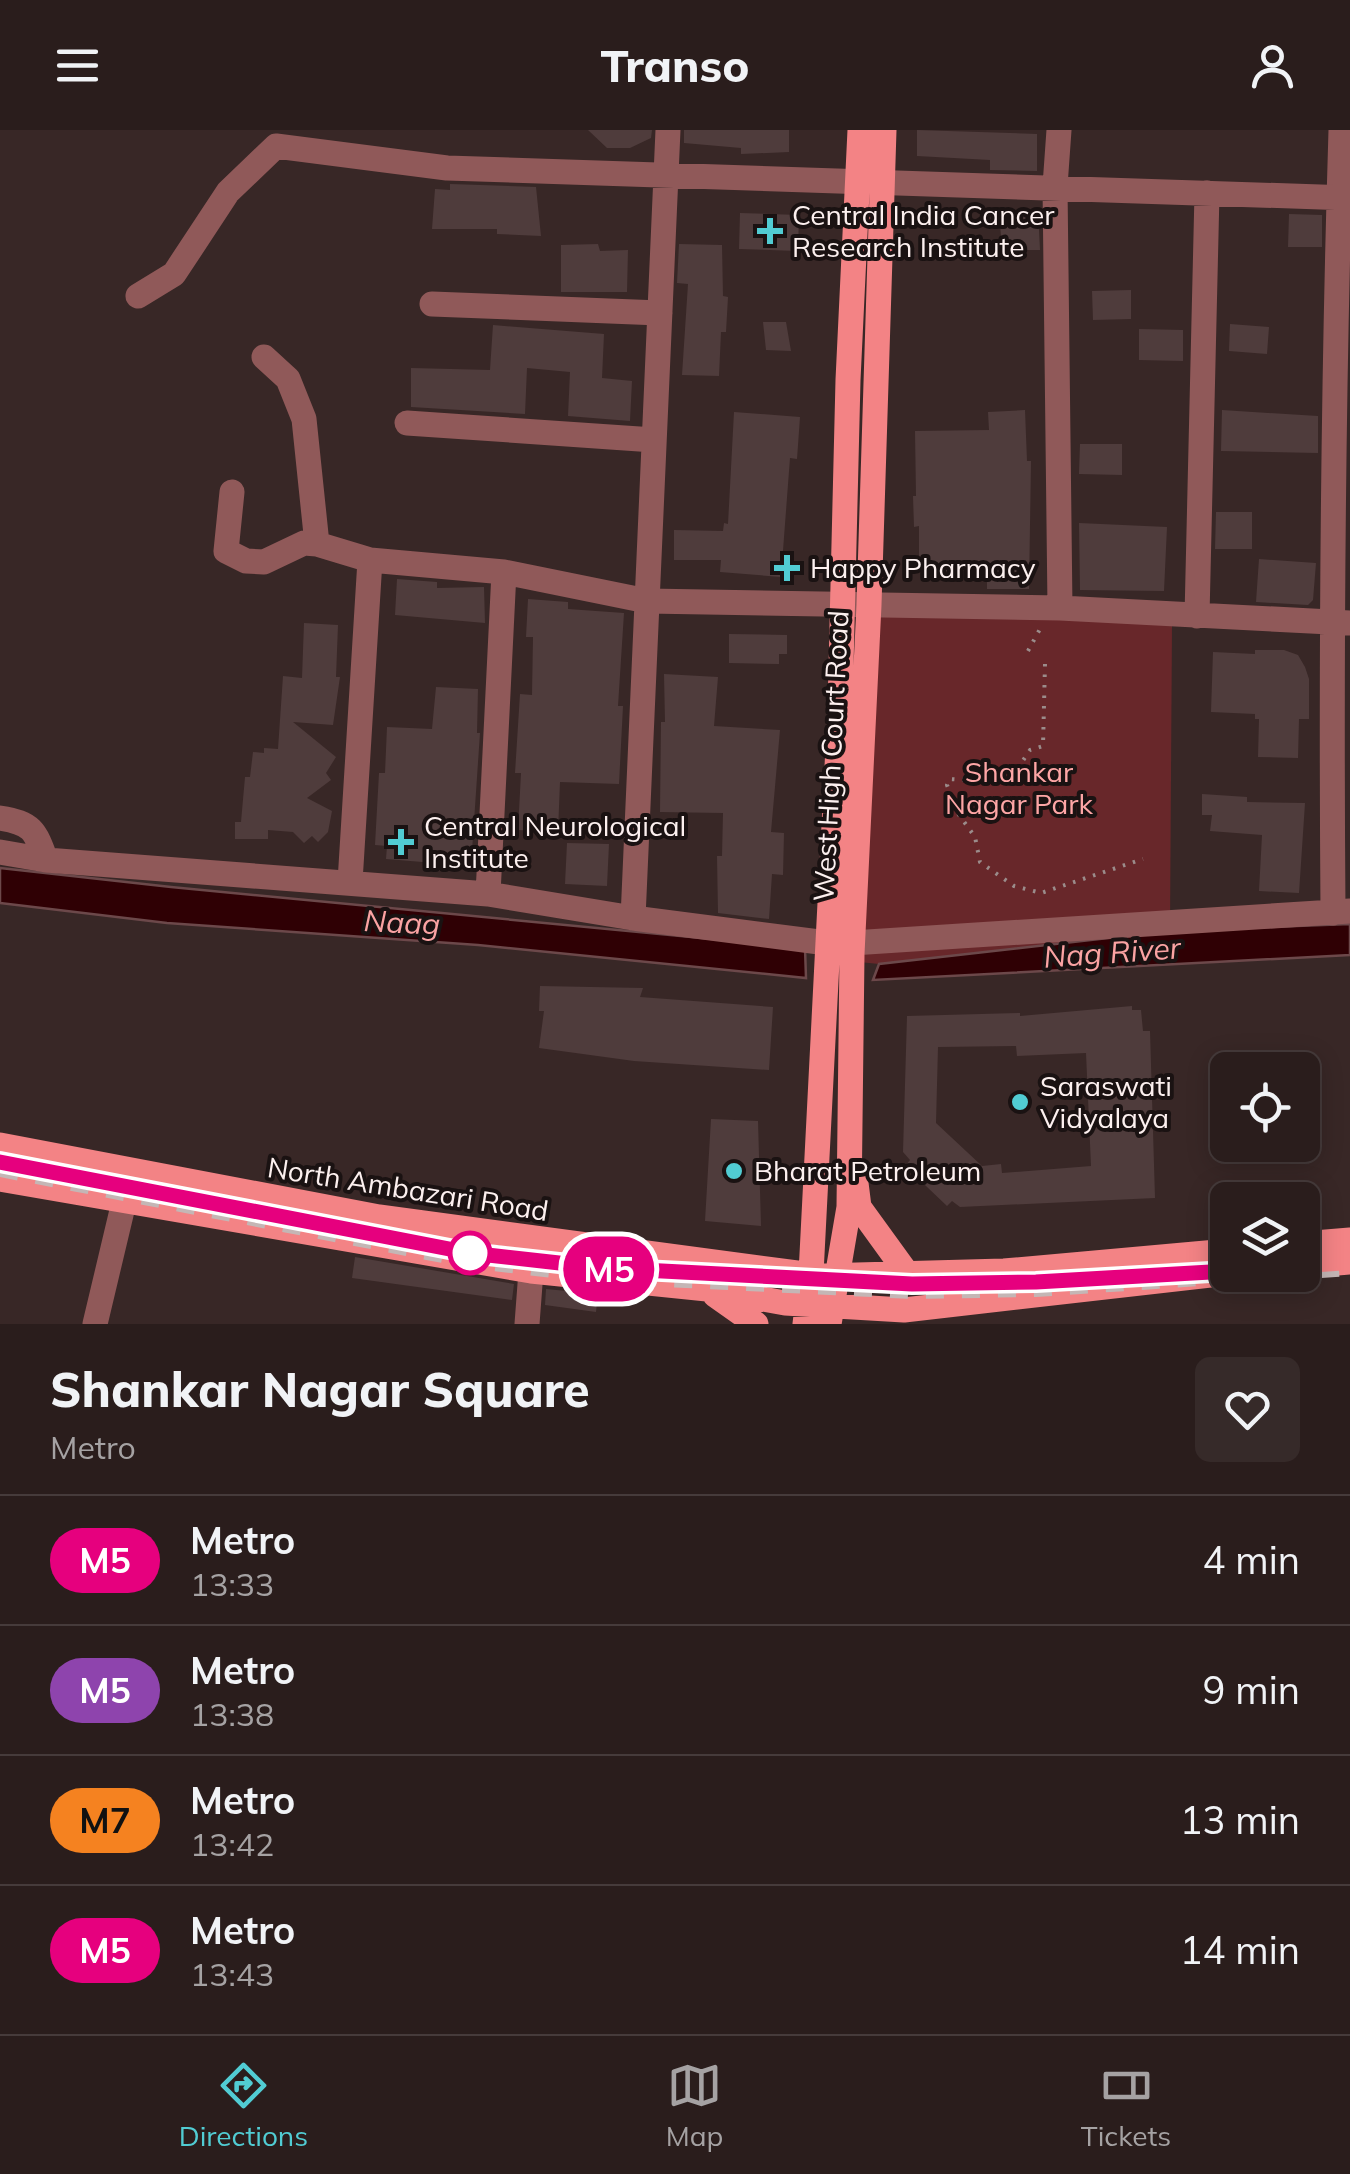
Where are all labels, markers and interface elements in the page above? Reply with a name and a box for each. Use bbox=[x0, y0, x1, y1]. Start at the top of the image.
text: Transo bbox=[601, 37, 749, 93]
icon: menu bbox=[50, 38, 105, 93]
icon: person bbox=[1245, 38, 1300, 93]
place label: Central India Cancer Research Institute bbox=[792, 197, 1055, 264]
marker: Central India Cancer Research Institute bbox=[757, 218, 783, 244]
place label: Happy Pharmacy bbox=[810, 550, 1036, 585]
marker: Happy Pharmacy bbox=[774, 555, 800, 581]
street label: West High Court Road bbox=[805, 610, 856, 902]
park label: Shankar Nagar Park bbox=[945, 754, 1093, 821]
place label: Central Neurological Institute bbox=[424, 808, 686, 875]
marker: Central Neurological Institute bbox=[388, 829, 414, 855]
water label: Naag bbox=[363, 901, 441, 943]
water label: Nag River bbox=[1042, 928, 1183, 976]
map controls bbox=[1210, 1052, 1320, 1292]
button: locate bbox=[1210, 1052, 1320, 1162]
place label: Saraswati Vidyalaya bbox=[1040, 1068, 1172, 1135]
marker: Saraswati Vidyalaya bbox=[1009, 1091, 1031, 1113]
street label: North Ambazari Road bbox=[265, 1149, 551, 1228]
place label: Bharat Petroleum bbox=[754, 1153, 981, 1188]
marker: Bharat Petroleum bbox=[723, 1160, 745, 1182]
button: layers bbox=[1210, 1182, 1320, 1292]
unlabelled marker bbox=[449, 1232, 491, 1274]
line badge: M5 bbox=[564, 1236, 654, 1302]
text: M5 bbox=[583, 1247, 635, 1291]
button: heart bbox=[1195, 1357, 1300, 1462]
text: Shankar Nagar Square bbox=[50, 1359, 590, 1419]
text: Metro bbox=[50, 1427, 136, 1467]
text: Metro bbox=[190, 1516, 295, 1564]
text: 4 min bbox=[1203, 1536, 1300, 1584]
text: M5 bbox=[79, 1538, 131, 1582]
text: 13:33 bbox=[190, 1564, 274, 1604]
text: Metro bbox=[190, 1646, 295, 1694]
text: 9 min bbox=[1203, 1666, 1300, 1714]
text: M5 bbox=[79, 1668, 131, 1712]
text: 13:38 bbox=[190, 1694, 274, 1734]
text: Metro bbox=[190, 1776, 295, 1824]
text: 13 min bbox=[1180, 1796, 1300, 1844]
text: M7 bbox=[79, 1798, 131, 1842]
text: 13:42 bbox=[190, 1824, 274, 1864]
text: Metro bbox=[190, 1906, 295, 1954]
text: 14 min bbox=[1180, 1926, 1300, 1974]
text: M5 bbox=[79, 1928, 131, 1972]
text: 13:43 bbox=[190, 1954, 274, 1994]
tab: Directions bbox=[179, 2058, 308, 2153]
tab: Map bbox=[666, 2058, 723, 2153]
tab: Tickets bbox=[1081, 2058, 1171, 2153]

